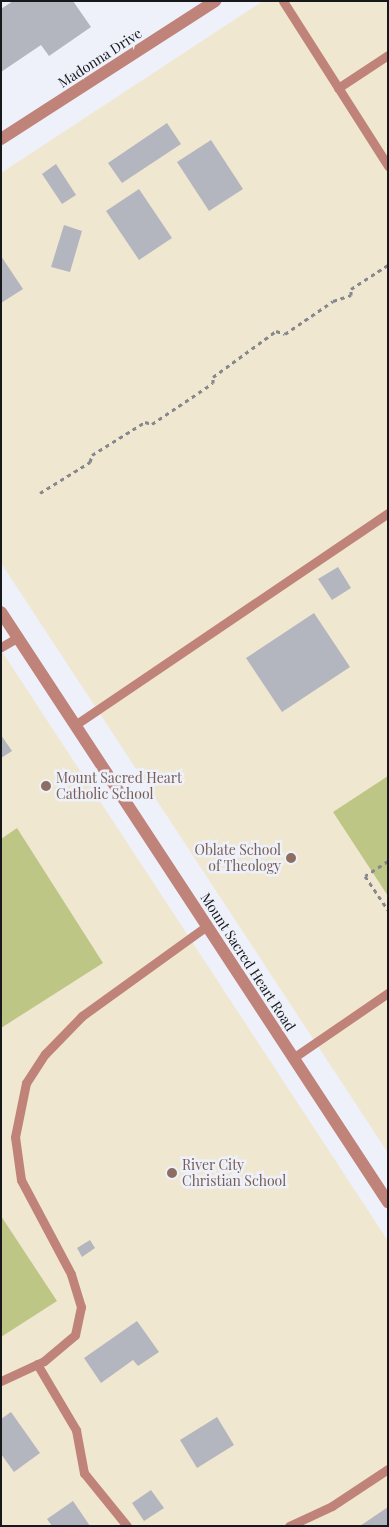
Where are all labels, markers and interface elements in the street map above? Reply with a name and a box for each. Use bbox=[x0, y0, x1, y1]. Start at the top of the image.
street label: Madonna Drive bbox=[55, 25, 145, 91]
place label: Mount Sacred Heart Catholic School bbox=[56, 770, 182, 802]
marker: Mount Sacred Heart Catholic School bbox=[40, 780, 52, 792]
place label: Oblate School of Theology bbox=[195, 842, 281, 874]
marker: Oblate School of Theology bbox=[285, 852, 297, 864]
street label: Mount Sacred Heart Road bbox=[197, 890, 299, 1034]
place label: River City Christian School bbox=[182, 1157, 286, 1190]
marker: River City Christian School bbox=[166, 1167, 178, 1179]

